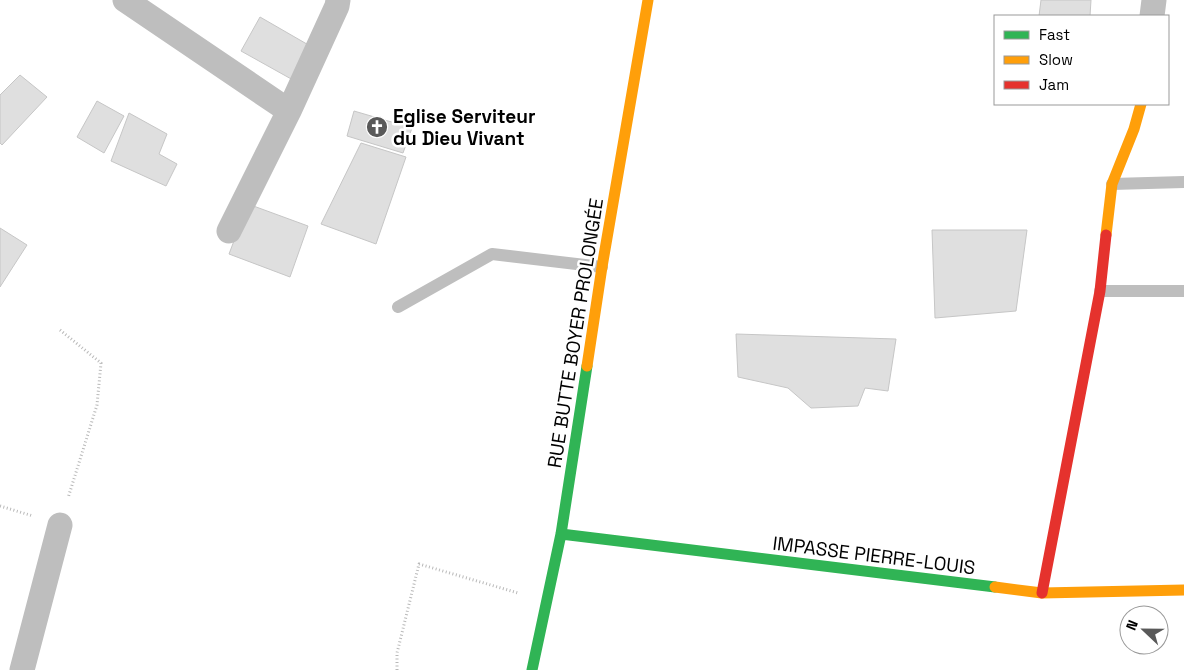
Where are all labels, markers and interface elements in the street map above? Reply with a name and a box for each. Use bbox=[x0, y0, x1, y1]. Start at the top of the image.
legend bbox=[994, 15, 1169, 105]
text: Fast bbox=[1039, 25, 1070, 44]
text: Slow bbox=[1039, 50, 1073, 69]
text: Jam bbox=[1039, 75, 1069, 94]
place label: Eglise Serviteur du Dieu Vivant bbox=[393, 104, 535, 151]
church icon: Eglise Serviteur du Dieu Vivant bbox=[365, 115, 389, 139]
street label: RUE BUTTE BOYER PROLONGÉE bbox=[542, 196, 609, 470]
street label: IMPASSE PIERRE-LOUIS bbox=[771, 531, 977, 580]
north arrow bbox=[1119, 605, 1169, 655]
text: N bbox=[1122, 617, 1142, 633]

